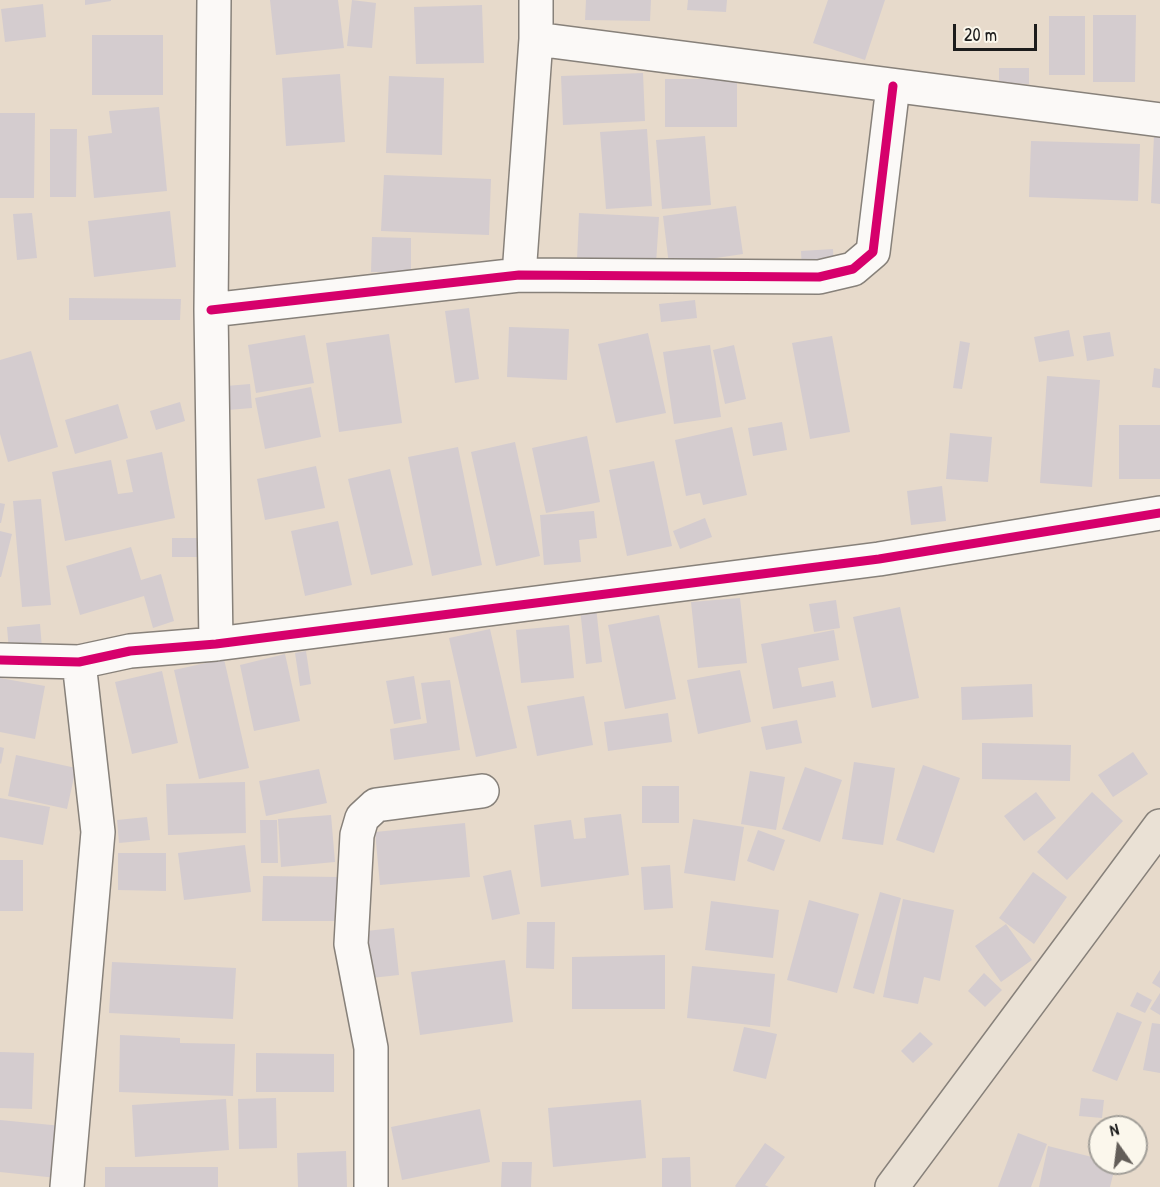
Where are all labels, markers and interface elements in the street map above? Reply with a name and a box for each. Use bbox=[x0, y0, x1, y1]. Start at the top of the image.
scale bar bbox=[956, 12, 1040, 50]
text: 20 m bbox=[964, 22, 997, 47]
north arrow bbox=[1088, 1115, 1148, 1175]
text: N bbox=[1107, 1118, 1121, 1141]

